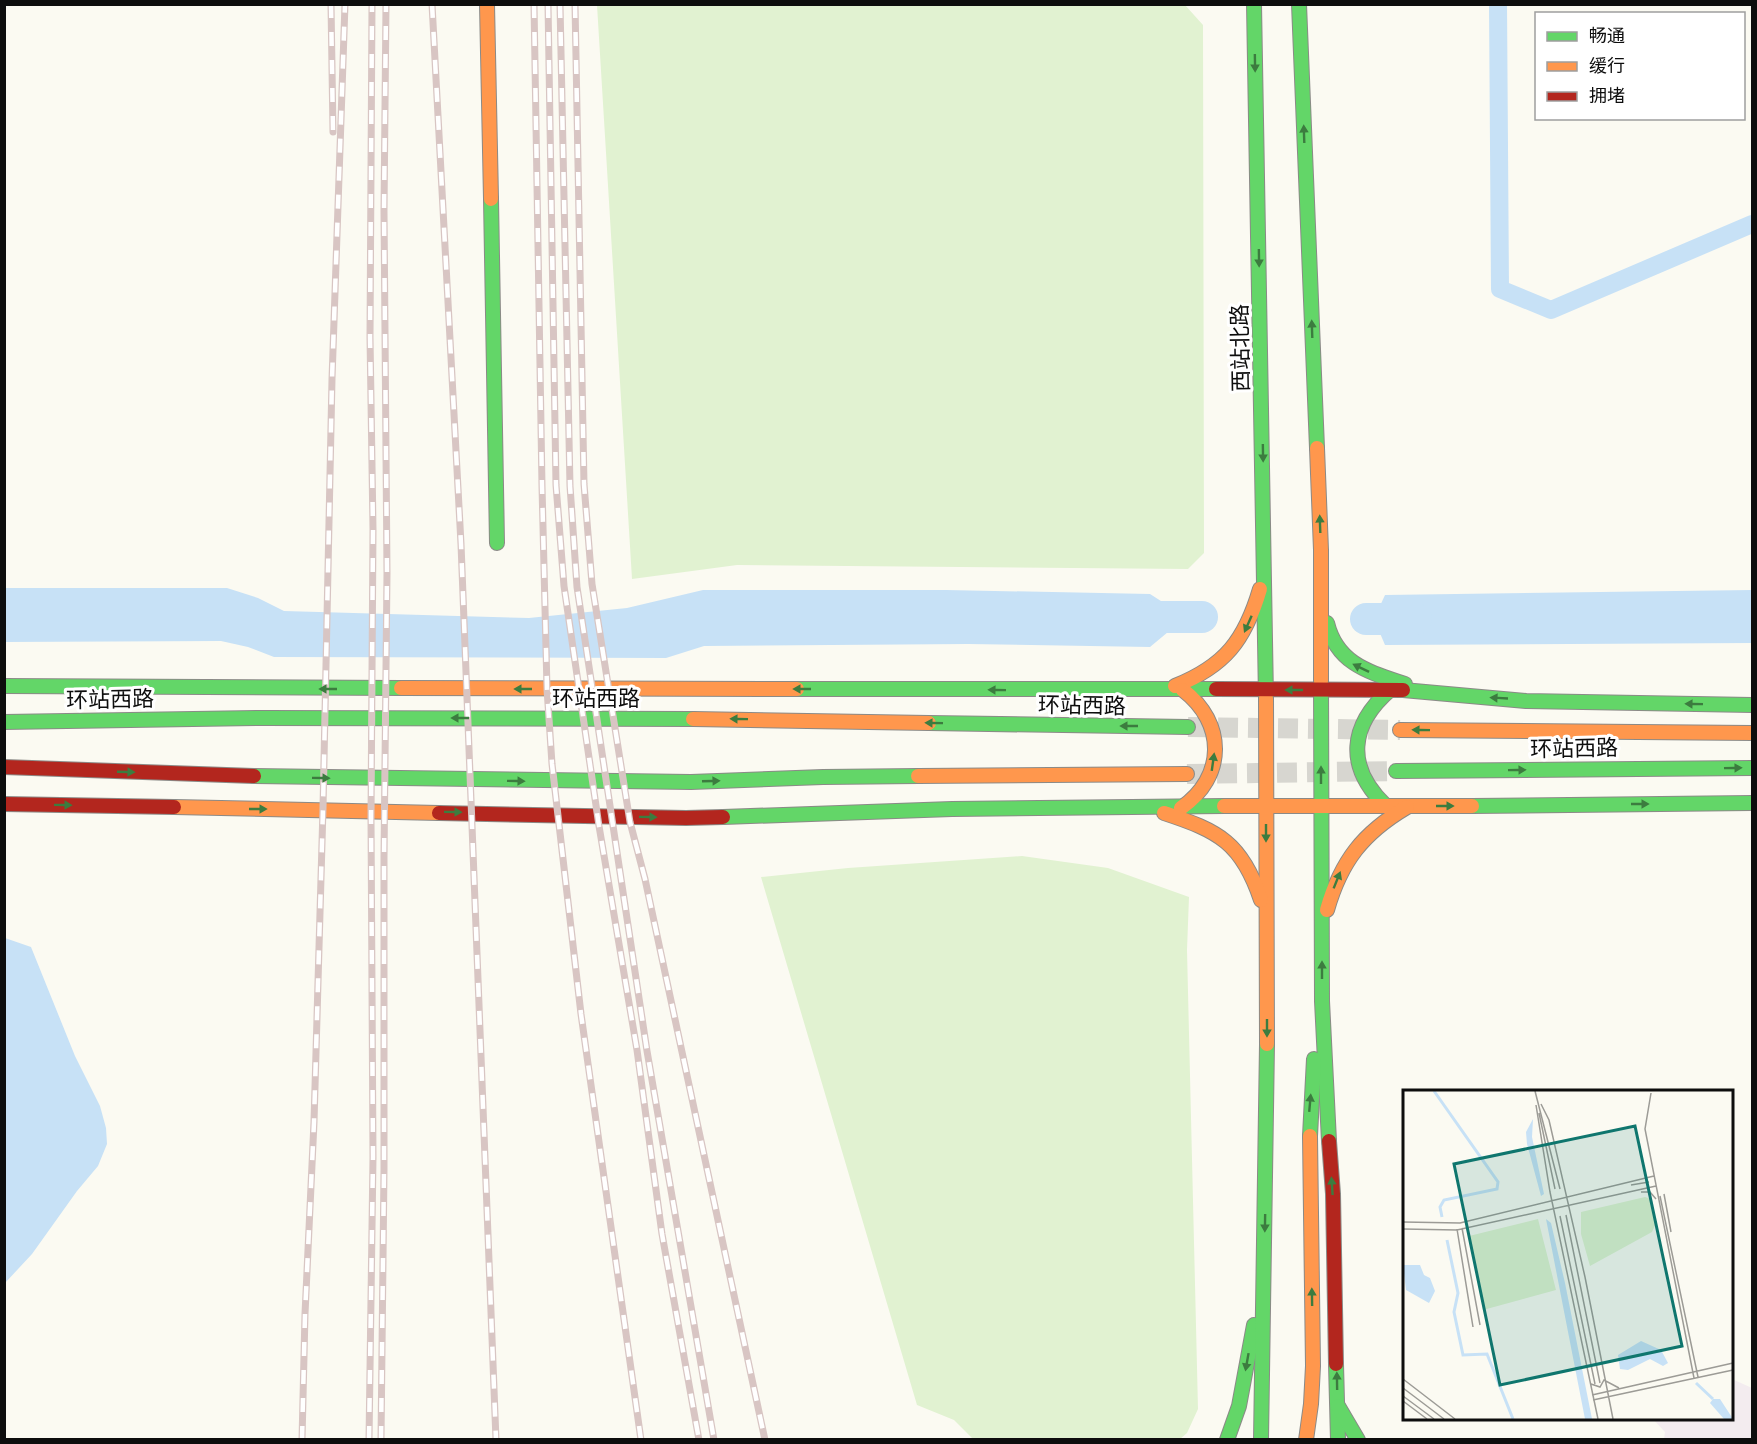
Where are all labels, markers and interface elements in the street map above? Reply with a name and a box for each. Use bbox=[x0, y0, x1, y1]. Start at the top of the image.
legend bbox=[1535, 12, 1745, 120]
text: 畅通 bbox=[1589, 25, 1625, 47]
one-way arrow bbox=[1250, 53, 1260, 72]
text: 缓行 bbox=[1589, 55, 1625, 77]
text: 拥堵 bbox=[1589, 85, 1625, 107]
one-way arrow bbox=[1300, 125, 1309, 144]
one-way arrow bbox=[1254, 248, 1264, 267]
street label: 西站北路 bbox=[1226, 304, 1255, 392]
one-way arrow bbox=[1308, 320, 1317, 339]
one-way arrow bbox=[1259, 443, 1268, 462]
one-way arrow bbox=[1316, 515, 1325, 534]
one-way arrow bbox=[1244, 616, 1253, 633]
one-way arrow bbox=[1352, 663, 1370, 673]
one-way arrow bbox=[319, 684, 338, 694]
one-way arrow bbox=[514, 684, 533, 694]
one-way arrow bbox=[793, 684, 812, 694]
street label: 环站西路 bbox=[66, 685, 154, 714]
street label: 环站西路 bbox=[552, 685, 640, 712]
one-way arrow bbox=[1284, 685, 1303, 695]
one-way arrow bbox=[988, 686, 1007, 695]
street label: 环站西路 bbox=[1038, 691, 1126, 720]
one-way arrow bbox=[1490, 694, 1509, 703]
one-way arrow bbox=[1685, 699, 1704, 709]
one-way arrow bbox=[451, 713, 470, 723]
one-way arrow bbox=[730, 715, 749, 724]
one-way arrow bbox=[925, 719, 944, 728]
one-way arrow bbox=[1120, 722, 1139, 731]
one-way arrow bbox=[1412, 726, 1431, 735]
street label: 环站西路 bbox=[1530, 734, 1618, 763]
one-way arrow bbox=[1208, 752, 1217, 771]
one-way arrow bbox=[1724, 763, 1743, 773]
one-way arrow bbox=[1508, 765, 1527, 775]
one-way arrow bbox=[1316, 766, 1326, 785]
one-way arrow bbox=[116, 767, 135, 776]
one-way arrow bbox=[311, 773, 330, 783]
one-way arrow bbox=[506, 776, 525, 786]
one-way arrow bbox=[701, 777, 720, 786]
one-way arrow bbox=[1630, 799, 1649, 809]
one-way arrow bbox=[53, 800, 72, 810]
one-way arrow bbox=[1435, 801, 1454, 810]
one-way arrow bbox=[248, 804, 267, 814]
one-way arrow bbox=[443, 808, 462, 817]
one-way arrow bbox=[638, 812, 657, 822]
one-way arrow bbox=[1261, 823, 1271, 842]
one-way arrow bbox=[1332, 871, 1342, 889]
one-way arrow bbox=[1317, 961, 1327, 980]
one-way arrow bbox=[1262, 1018, 1272, 1037]
inset map bbox=[1403, 1090, 1733, 1420]
one-way arrow bbox=[1305, 1093, 1315, 1112]
one-way arrow bbox=[1328, 1177, 1337, 1196]
one-way arrow bbox=[1261, 1213, 1270, 1232]
one-way arrow bbox=[1307, 1288, 1316, 1307]
one-way arrow bbox=[1242, 1353, 1251, 1372]
one-way arrow bbox=[1332, 1372, 1342, 1391]

